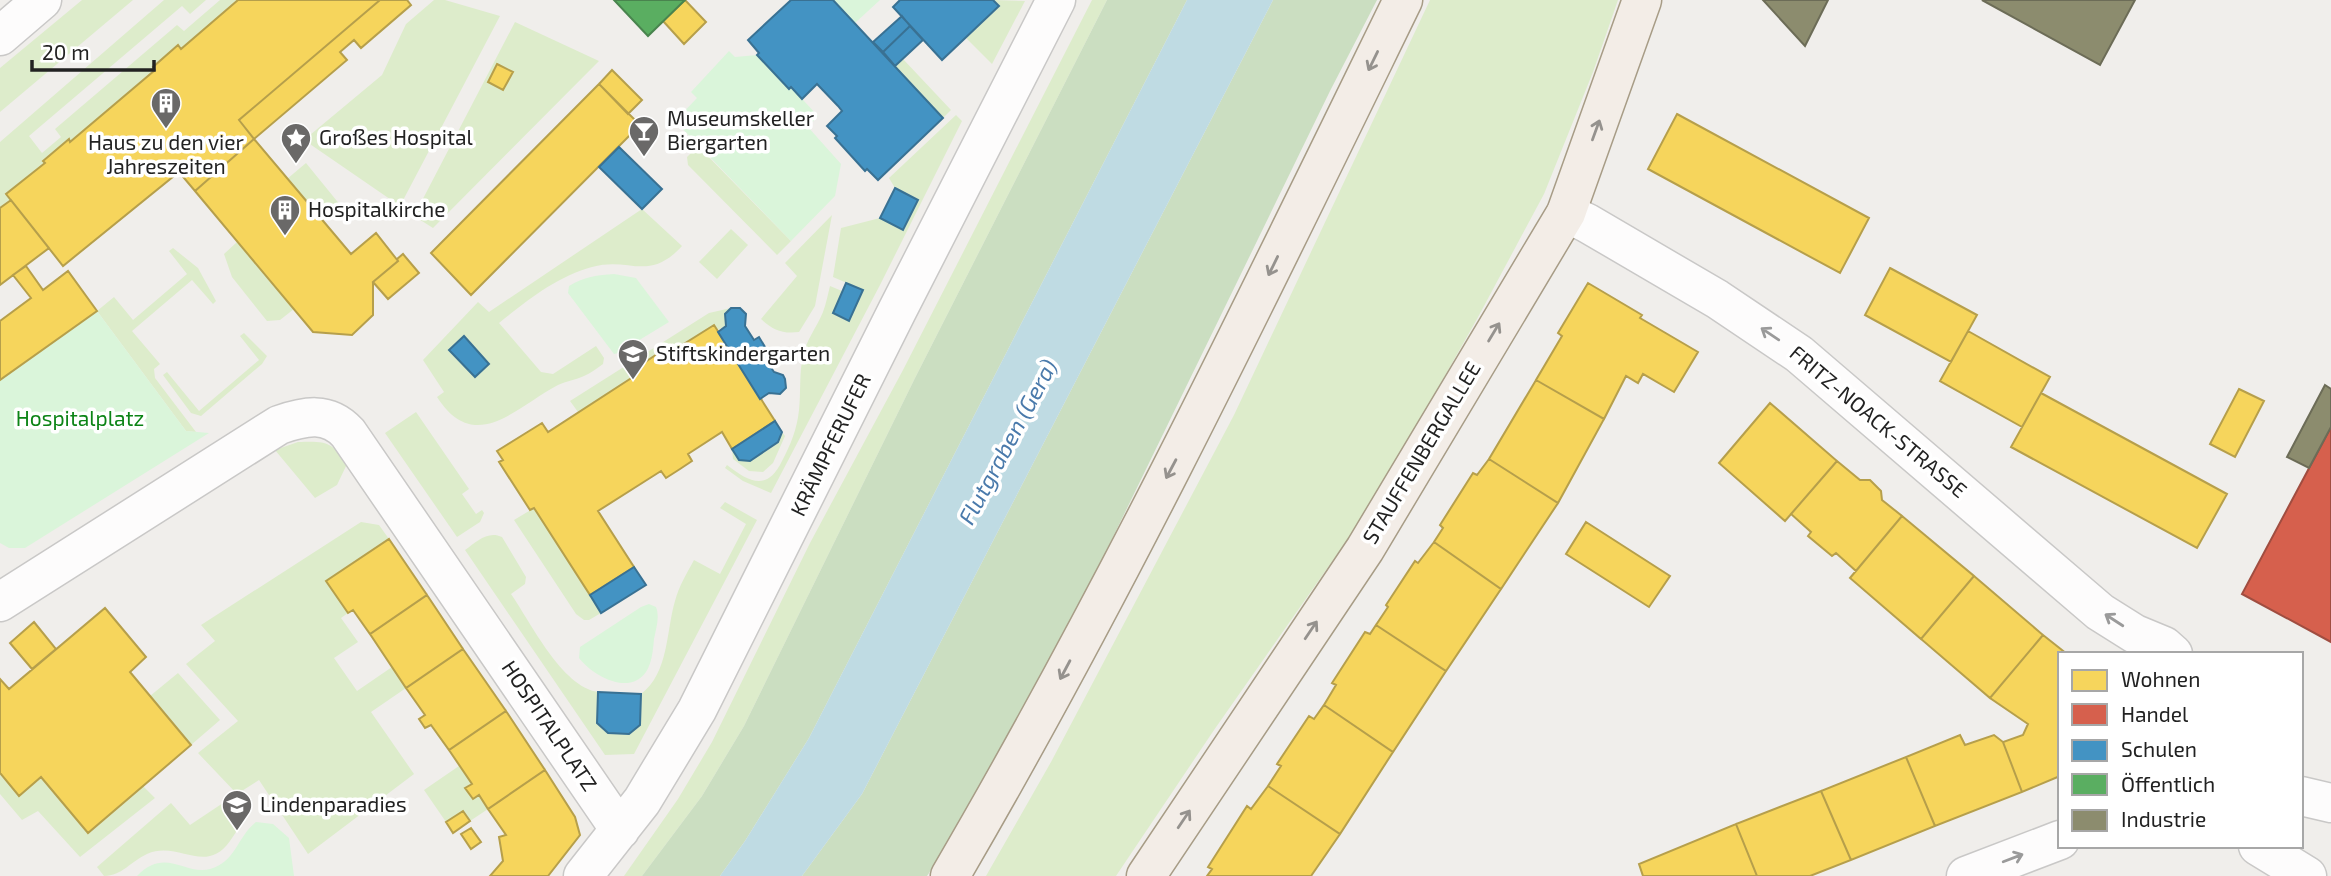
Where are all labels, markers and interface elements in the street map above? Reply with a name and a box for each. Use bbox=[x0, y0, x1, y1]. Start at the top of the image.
scale bar bbox=[32, 28, 154, 72]
text: 20 m bbox=[42, 39, 90, 64]
one-way arrow bbox=[1366, 50, 1379, 71]
building icon: Haus zu den vier Jahreszeiten bbox=[149, 86, 183, 130]
place label: Museumskeller Biergarten bbox=[667, 105, 815, 154]
bar icon: Museumskeller Biergarten bbox=[627, 114, 661, 158]
one-way arrow bbox=[1591, 119, 1603, 141]
place icon: Großes Hospital bbox=[279, 121, 313, 165]
place label: Großes Hospital bbox=[319, 124, 474, 149]
place label: Haus zu den vier Jahreszeiten bbox=[88, 129, 245, 178]
building icon: Hospitalkirche bbox=[268, 193, 302, 237]
place label: Hospitalkirche bbox=[308, 196, 446, 221]
one-way arrow bbox=[1266, 255, 1279, 276]
one-way arrow bbox=[1488, 323, 1502, 343]
one-way arrow bbox=[1761, 327, 1780, 341]
school or university icon: Stiftskindergarten bbox=[616, 337, 650, 381]
street label: FRITZ-NOACK-STRASSE bbox=[1785, 339, 1973, 502]
place label: Stiftskindergarten bbox=[656, 340, 830, 365]
water label: Flutgraben (Gera) bbox=[952, 354, 1062, 529]
street label: STAUFFENBERGALLEE bbox=[1356, 357, 1485, 548]
street label: KRÄMPFERUFER bbox=[784, 369, 875, 520]
park label: Hospitalplatz bbox=[16, 405, 144, 430]
one-way arrow bbox=[1163, 458, 1177, 479]
one-way arrow bbox=[2105, 613, 2124, 628]
one-way arrow bbox=[1303, 621, 1318, 640]
legend bbox=[2058, 652, 2303, 848]
street label: HOSPITALPLATZ bbox=[497, 655, 603, 795]
one-way arrow bbox=[1057, 659, 1071, 680]
text: Wohnen bbox=[2121, 666, 2200, 691]
text: Handel bbox=[2121, 701, 2189, 726]
text: Schulen bbox=[2121, 736, 2197, 761]
text: Öffentlich bbox=[2121, 771, 2215, 796]
school or university icon: Lindenparadies bbox=[220, 788, 254, 832]
place label: Lindenparadies bbox=[260, 791, 407, 816]
text: Industrie bbox=[2121, 806, 2206, 831]
one-way arrow bbox=[1177, 810, 1191, 829]
one-way arrow bbox=[2001, 851, 2023, 863]

